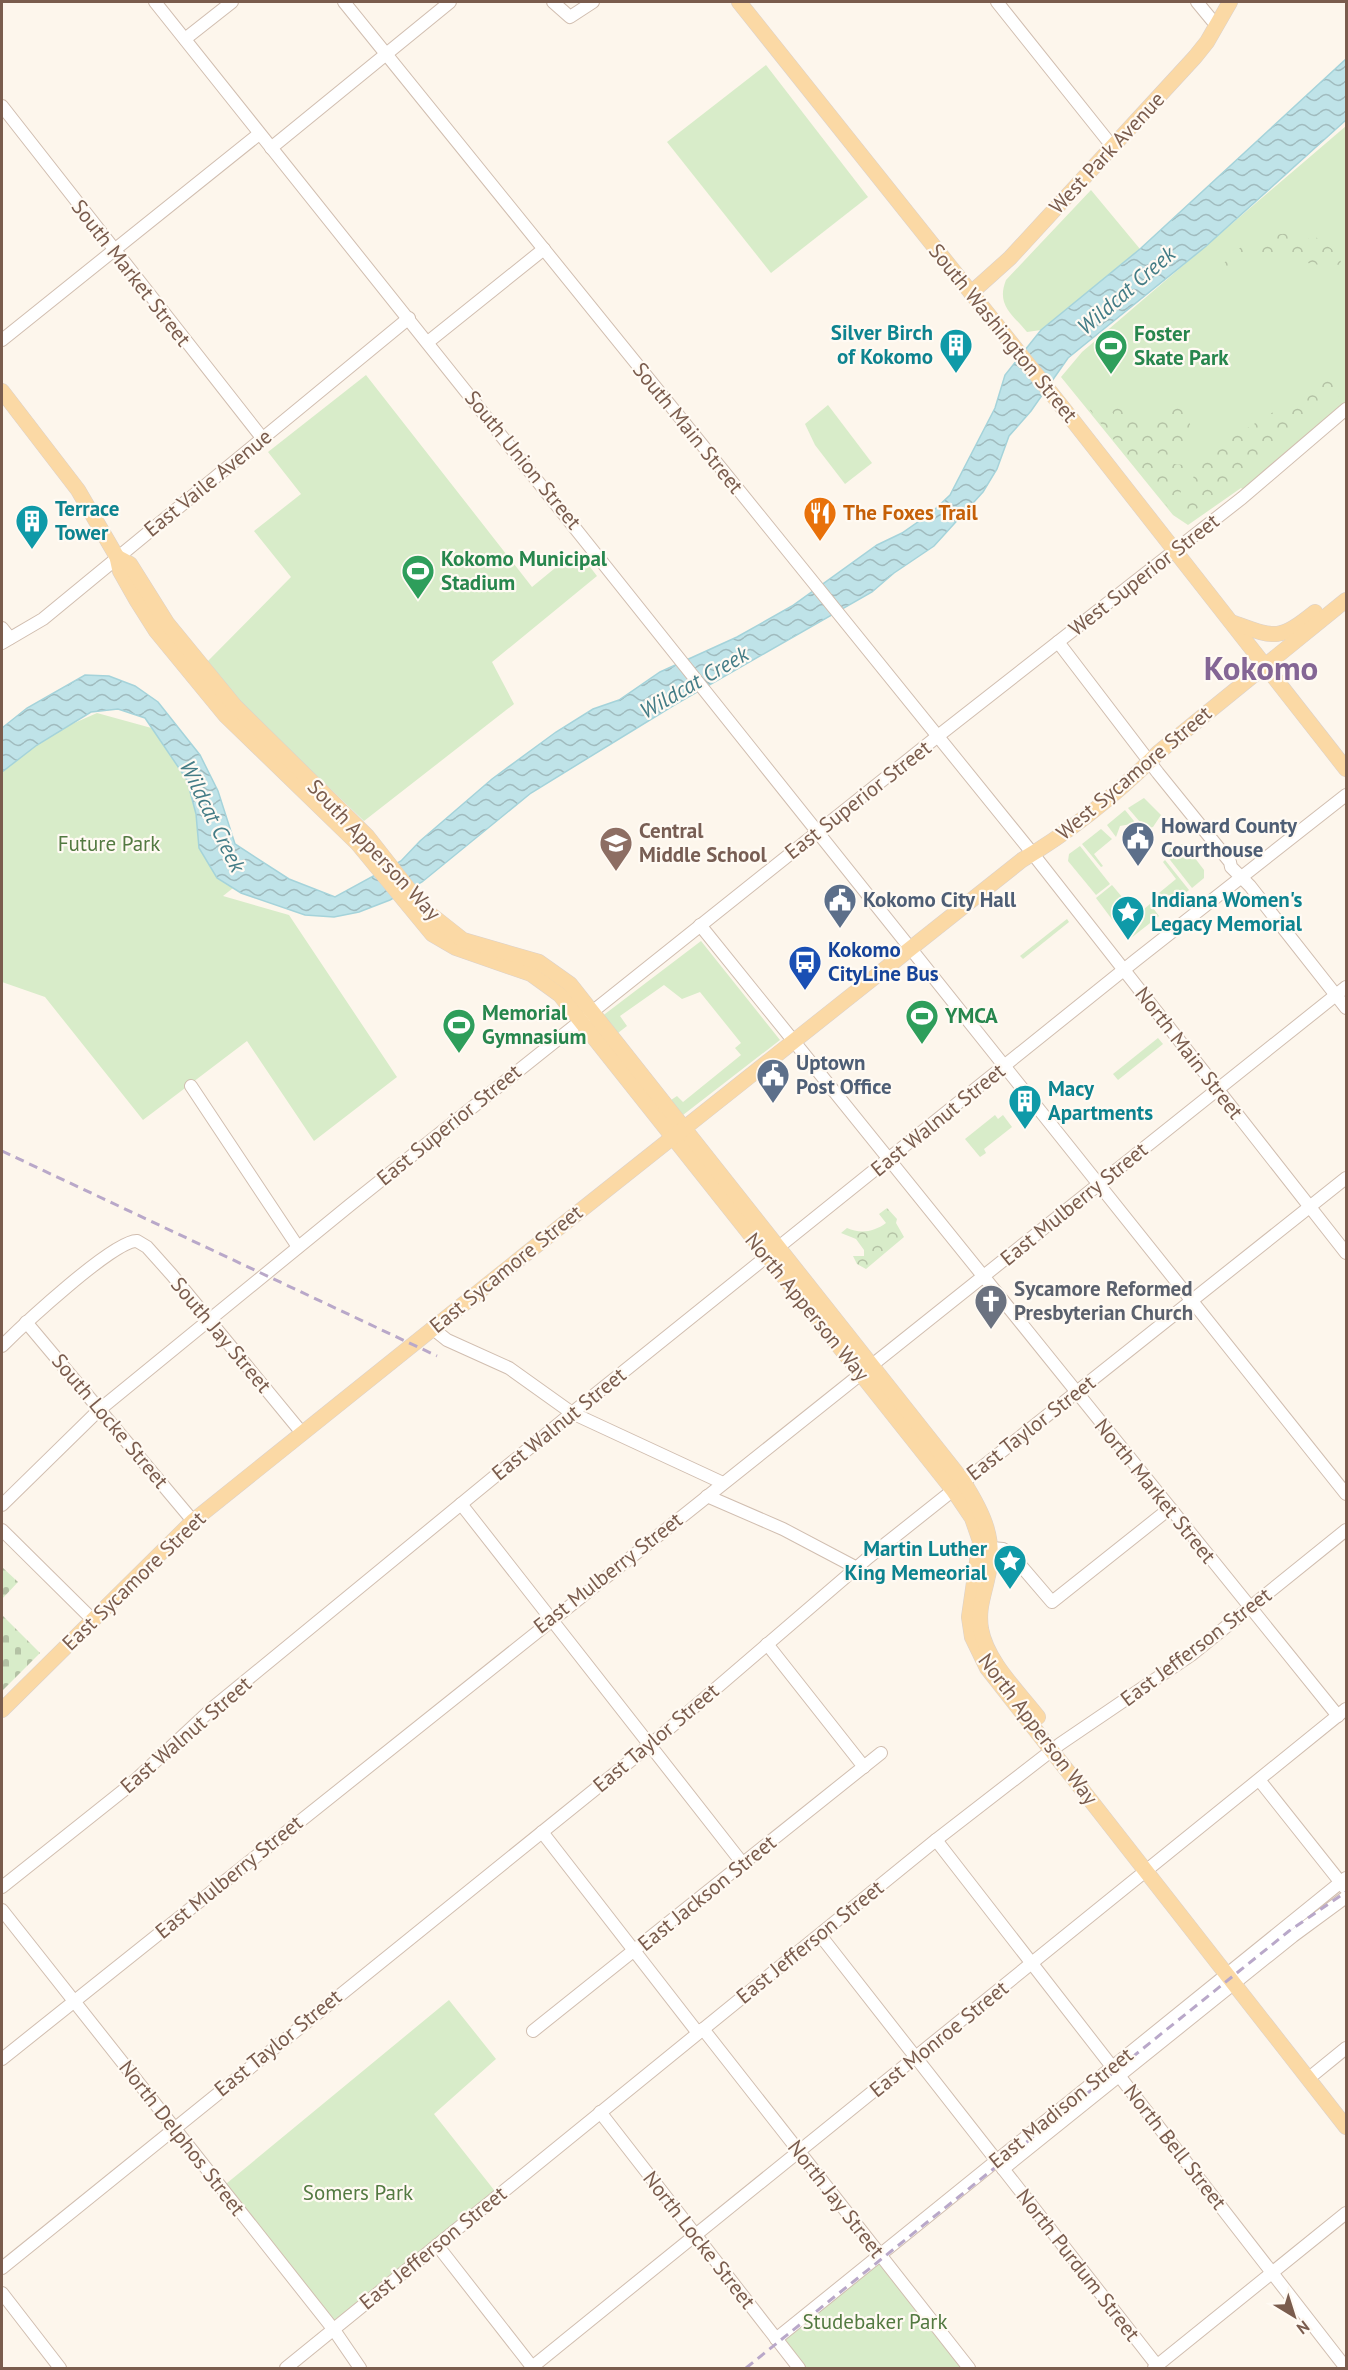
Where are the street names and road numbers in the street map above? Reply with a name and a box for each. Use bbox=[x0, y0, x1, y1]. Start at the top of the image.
street label: West Park Avenue bbox=[1043, 86, 1170, 219]
street label: South Market Street bbox=[66, 194, 197, 352]
street label: South Washington Street bbox=[923, 238, 1084, 427]
street label: South Main Street bbox=[627, 357, 750, 499]
street label: South Union Street bbox=[459, 385, 588, 535]
street label: East Vaile Avenue bbox=[138, 423, 277, 542]
street label: West Superior Street bbox=[1063, 507, 1224, 642]
street label: West Sycamore Street bbox=[1050, 700, 1217, 846]
street label: East Superior Street bbox=[779, 734, 936, 865]
street label: South Apperson Way bbox=[302, 773, 447, 926]
street label: North Main Street bbox=[1129, 981, 1250, 1124]
street label: East Walnut Street bbox=[865, 1057, 1010, 1182]
street label: East Superior Street bbox=[371, 1058, 526, 1191]
street label: East Mulberry Street bbox=[995, 1136, 1153, 1271]
street label: East Sycamore Street bbox=[424, 1199, 588, 1339]
street label: North Apperson Way bbox=[739, 1227, 876, 1386]
street label: South Jay Street bbox=[165, 1271, 278, 1398]
street label: South Locke Street bbox=[46, 1348, 175, 1494]
street label: East Walnut Street bbox=[486, 1361, 631, 1486]
street label: East Taylor Street bbox=[961, 1369, 1100, 1486]
street label: North Market Street bbox=[1089, 1413, 1222, 1568]
street label: East Sycamore Street bbox=[56, 1505, 211, 1656]
street label: East Mulberry Street bbox=[528, 1506, 688, 1639]
street label: East Jefferson Street bbox=[1115, 1581, 1276, 1712]
street label: North Apperson Way bbox=[973, 1647, 1104, 1810]
street label: East Walnut Street bbox=[115, 1670, 257, 1799]
street label: East Taylor Street bbox=[587, 1677, 724, 1798]
street label: East Mulberry Street bbox=[150, 1809, 308, 1944]
street label: East Jackson Street bbox=[632, 1829, 781, 1957]
street label: East Jefferson Street bbox=[731, 1874, 889, 2009]
street label: East Monroe Street bbox=[864, 1974, 1014, 2103]
street label: East Taylor Street bbox=[209, 1983, 347, 2102]
street label: East Madison Street bbox=[983, 2041, 1138, 2174]
street label: North Delphos Street bbox=[113, 2054, 252, 2221]
street label: North Bell Street bbox=[1118, 2079, 1233, 2215]
street label: North Jay Street bbox=[782, 2134, 891, 2263]
street label: North Locke Street bbox=[637, 2165, 762, 2314]
street label: East Jefferson Street bbox=[354, 2180, 512, 2315]
street label: North Purdum Street bbox=[1011, 2183, 1146, 2346]

